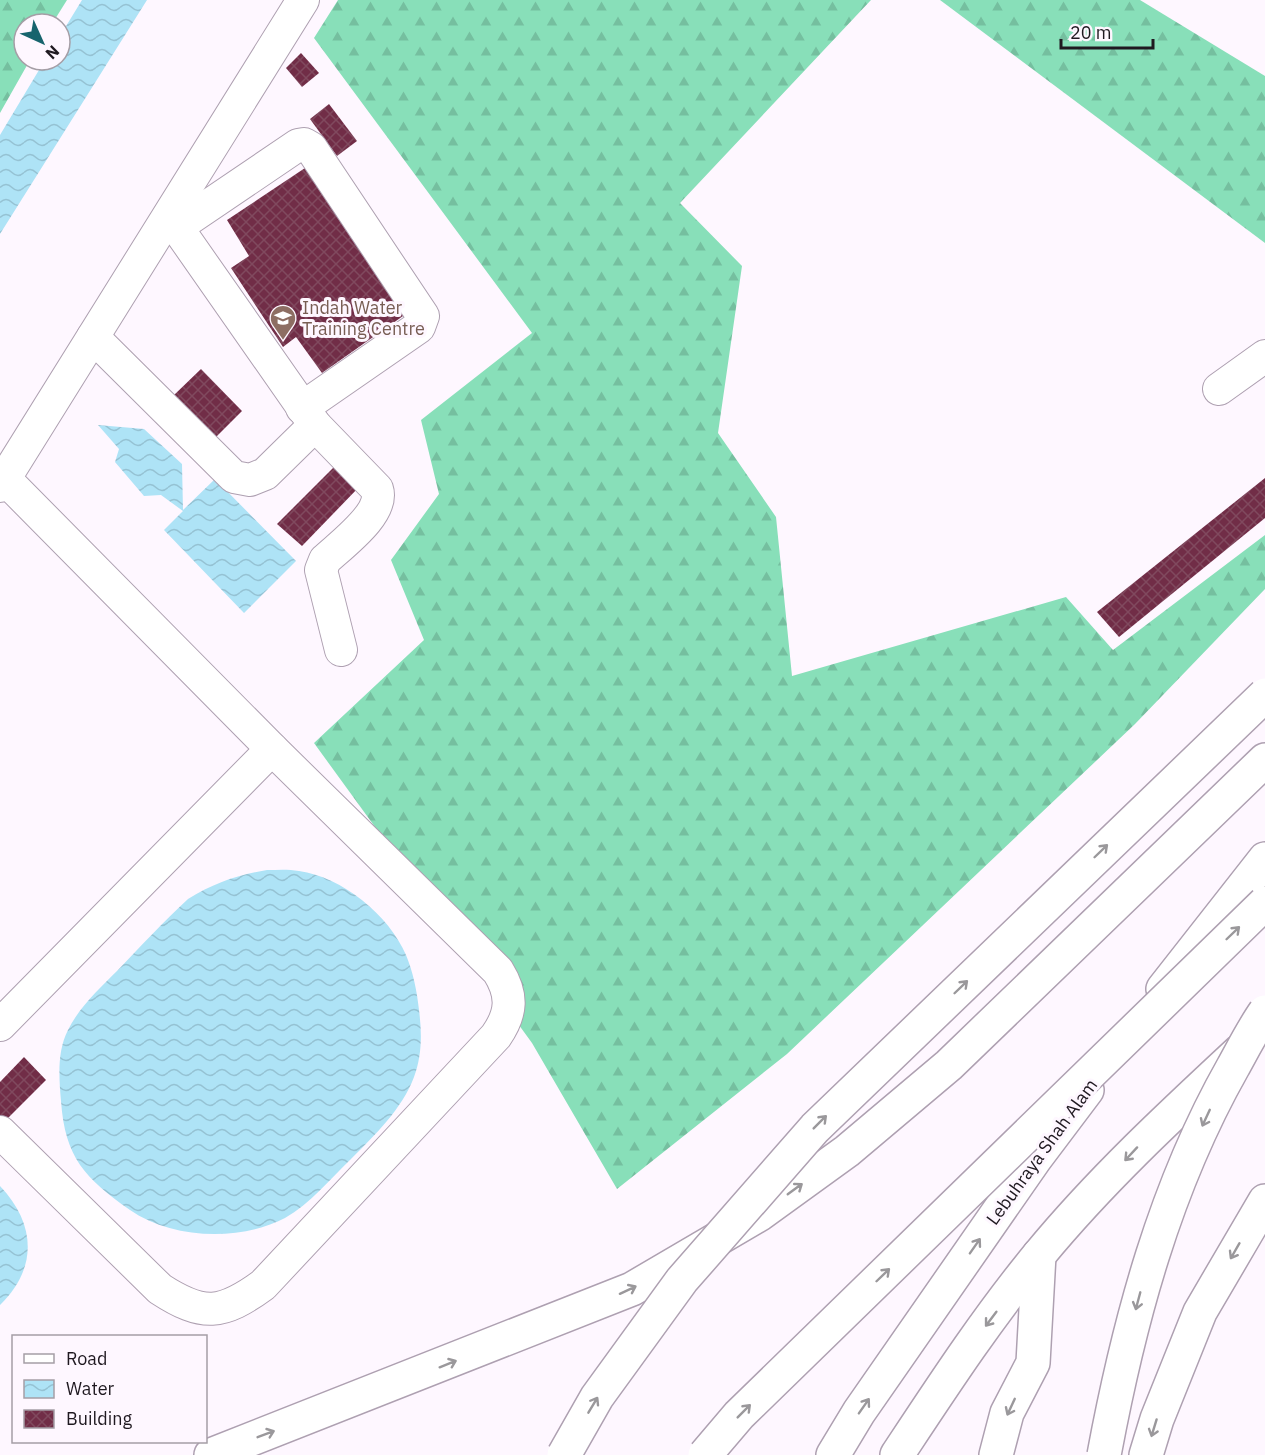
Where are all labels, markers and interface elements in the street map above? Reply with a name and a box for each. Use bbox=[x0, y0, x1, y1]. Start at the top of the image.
north arrow bbox=[12, 12, 72, 72]
scale bar bbox=[1061, 12, 1152, 50]
text: 20 m bbox=[1070, 21, 1112, 44]
text: N bbox=[41, 41, 64, 64]
place label: Indah Water Training Centre bbox=[302, 296, 425, 340]
school or university icon: Indah Water Training Centre bbox=[268, 303, 298, 341]
one-way arrow bbox=[1094, 844, 1109, 859]
one-way arrow bbox=[1226, 926, 1241, 941]
one-way arrow bbox=[953, 979, 968, 994]
street label: Lebuhraya Shah Alam bbox=[981, 1074, 1102, 1229]
one-way arrow bbox=[1200, 1109, 1212, 1127]
one-way arrow bbox=[813, 1115, 828, 1129]
one-way arrow bbox=[1124, 1146, 1138, 1161]
one-way arrow bbox=[786, 1183, 802, 1195]
one-way arrow bbox=[969, 1238, 981, 1254]
one-way arrow bbox=[1229, 1242, 1241, 1259]
one-way arrow bbox=[876, 1267, 891, 1282]
one-way arrow bbox=[619, 1283, 637, 1295]
one-way arrow bbox=[1131, 1291, 1143, 1310]
one-way arrow bbox=[985, 1310, 997, 1326]
legend bbox=[12, 1335, 207, 1443]
text: Road bbox=[66, 1347, 107, 1370]
one-way arrow bbox=[438, 1357, 456, 1368]
text: Water bbox=[66, 1377, 115, 1400]
one-way arrow bbox=[588, 1397, 600, 1414]
one-way arrow bbox=[858, 1398, 870, 1414]
one-way arrow bbox=[1004, 1398, 1016, 1416]
one-way arrow bbox=[736, 1403, 751, 1418]
text: Building bbox=[66, 1407, 133, 1430]
one-way arrow bbox=[1148, 1418, 1159, 1437]
one-way arrow bbox=[256, 1428, 275, 1439]

